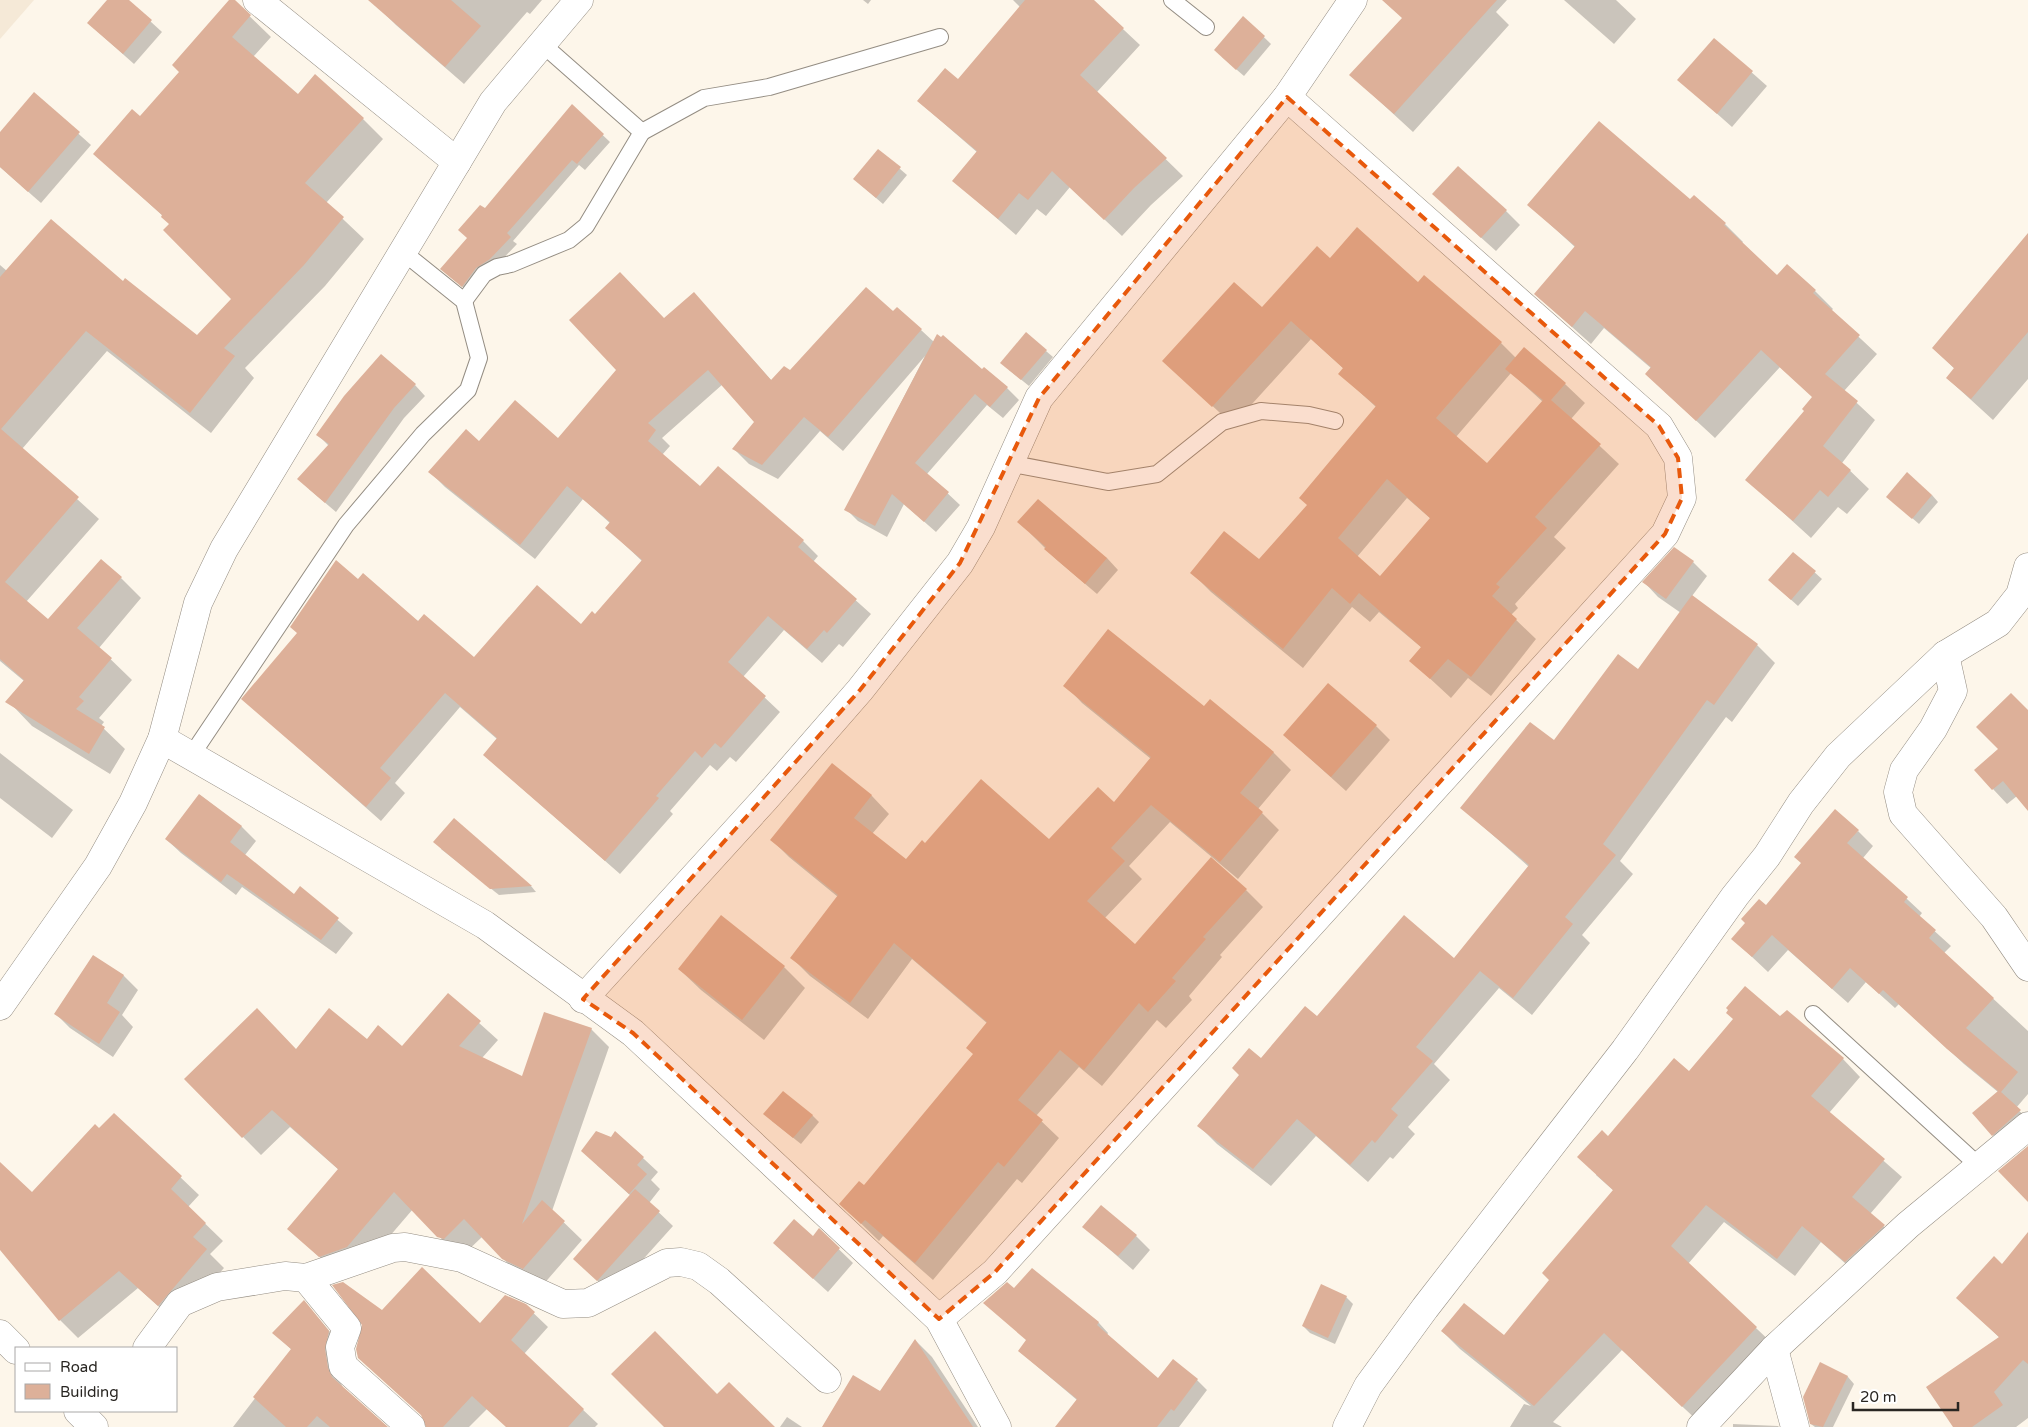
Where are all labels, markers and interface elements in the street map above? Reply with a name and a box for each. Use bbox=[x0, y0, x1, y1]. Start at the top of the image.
legend bbox=[15, 1347, 178, 1412]
text: Road bbox=[60, 1358, 98, 1376]
scale bar bbox=[1853, 1380, 1958, 1412]
text: Building bbox=[60, 1383, 119, 1401]
text: 20 m bbox=[1860, 1388, 1897, 1406]

